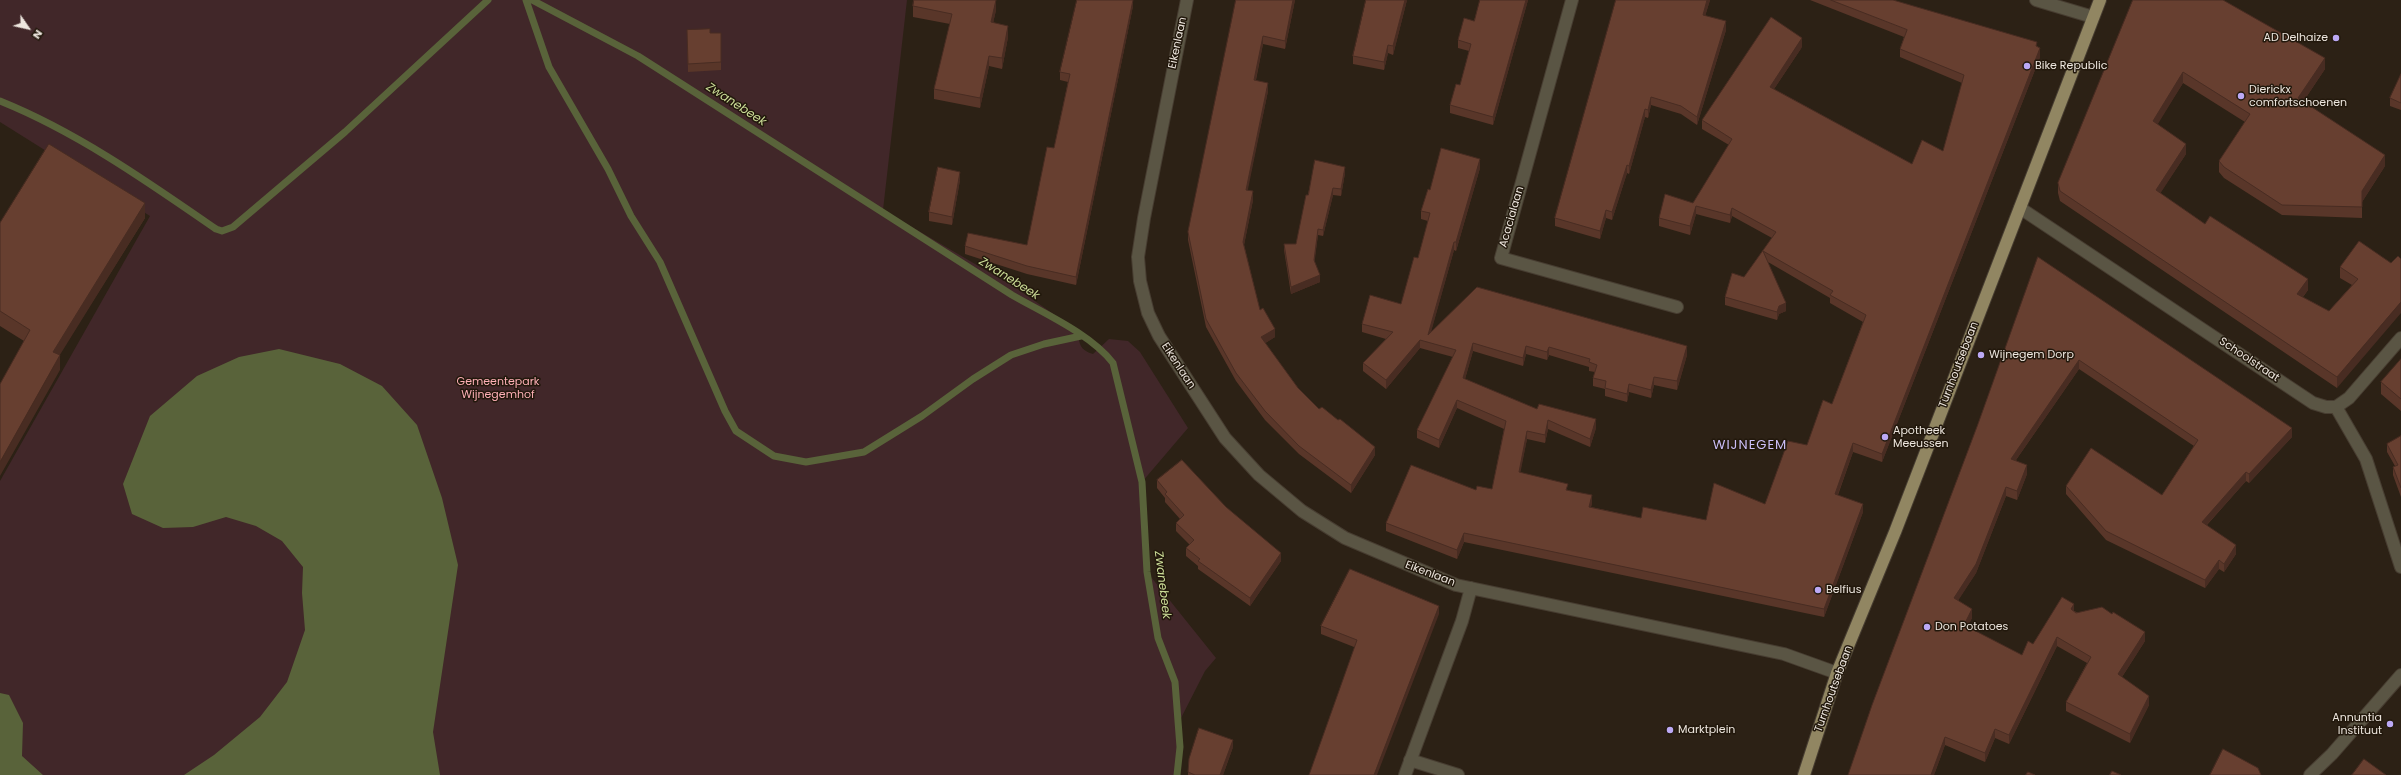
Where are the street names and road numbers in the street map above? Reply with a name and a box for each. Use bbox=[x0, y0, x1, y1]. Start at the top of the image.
street label: Eikenlaan bbox=[1166, 16, 1190, 70]
street label: Acacialaan bbox=[1497, 185, 1527, 249]
street label: Turnhoutsebaan bbox=[1937, 320, 1981, 410]
street label: Schoolstraat bbox=[2216, 335, 2282, 385]
street label: Eikenlaan bbox=[1158, 340, 1198, 392]
street label: Eikenlaan bbox=[1403, 558, 1457, 590]
street label: Turnhoutsebaan bbox=[1812, 644, 1856, 734]

